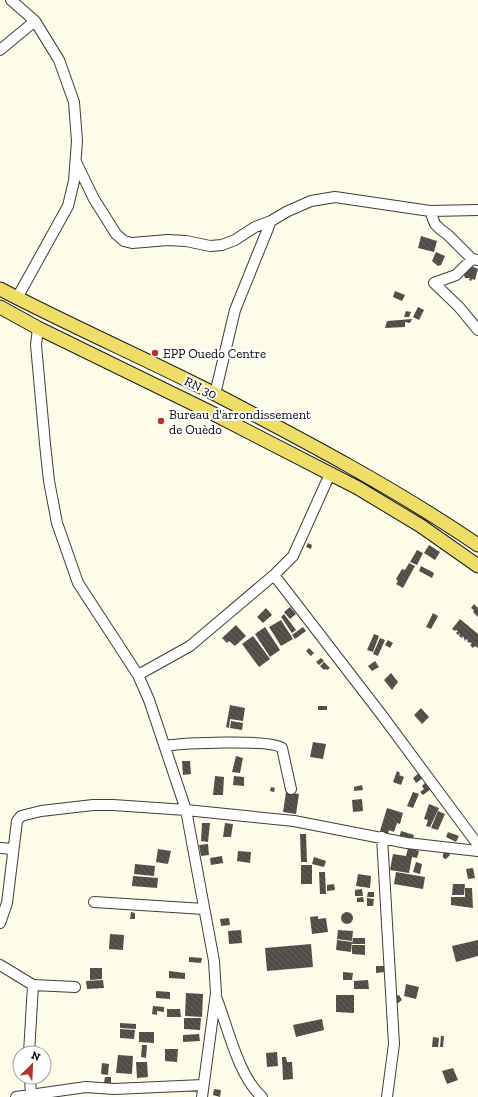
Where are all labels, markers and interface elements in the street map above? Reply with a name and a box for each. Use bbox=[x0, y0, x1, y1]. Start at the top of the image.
place label: EPP Ouedo Centre bbox=[163, 346, 266, 361]
marker: EPP Ouedo Centre bbox=[150, 348, 160, 358]
street label: RN 30 bbox=[182, 373, 220, 402]
place label: Bureau d'arrondissement de Ouèdo bbox=[169, 407, 311, 437]
marker: Bureau d'arrondissement de Ouèdo bbox=[156, 416, 166, 426]
north arrow bbox=[12, 1045, 52, 1085]
text: N bbox=[29, 1049, 43, 1064]

